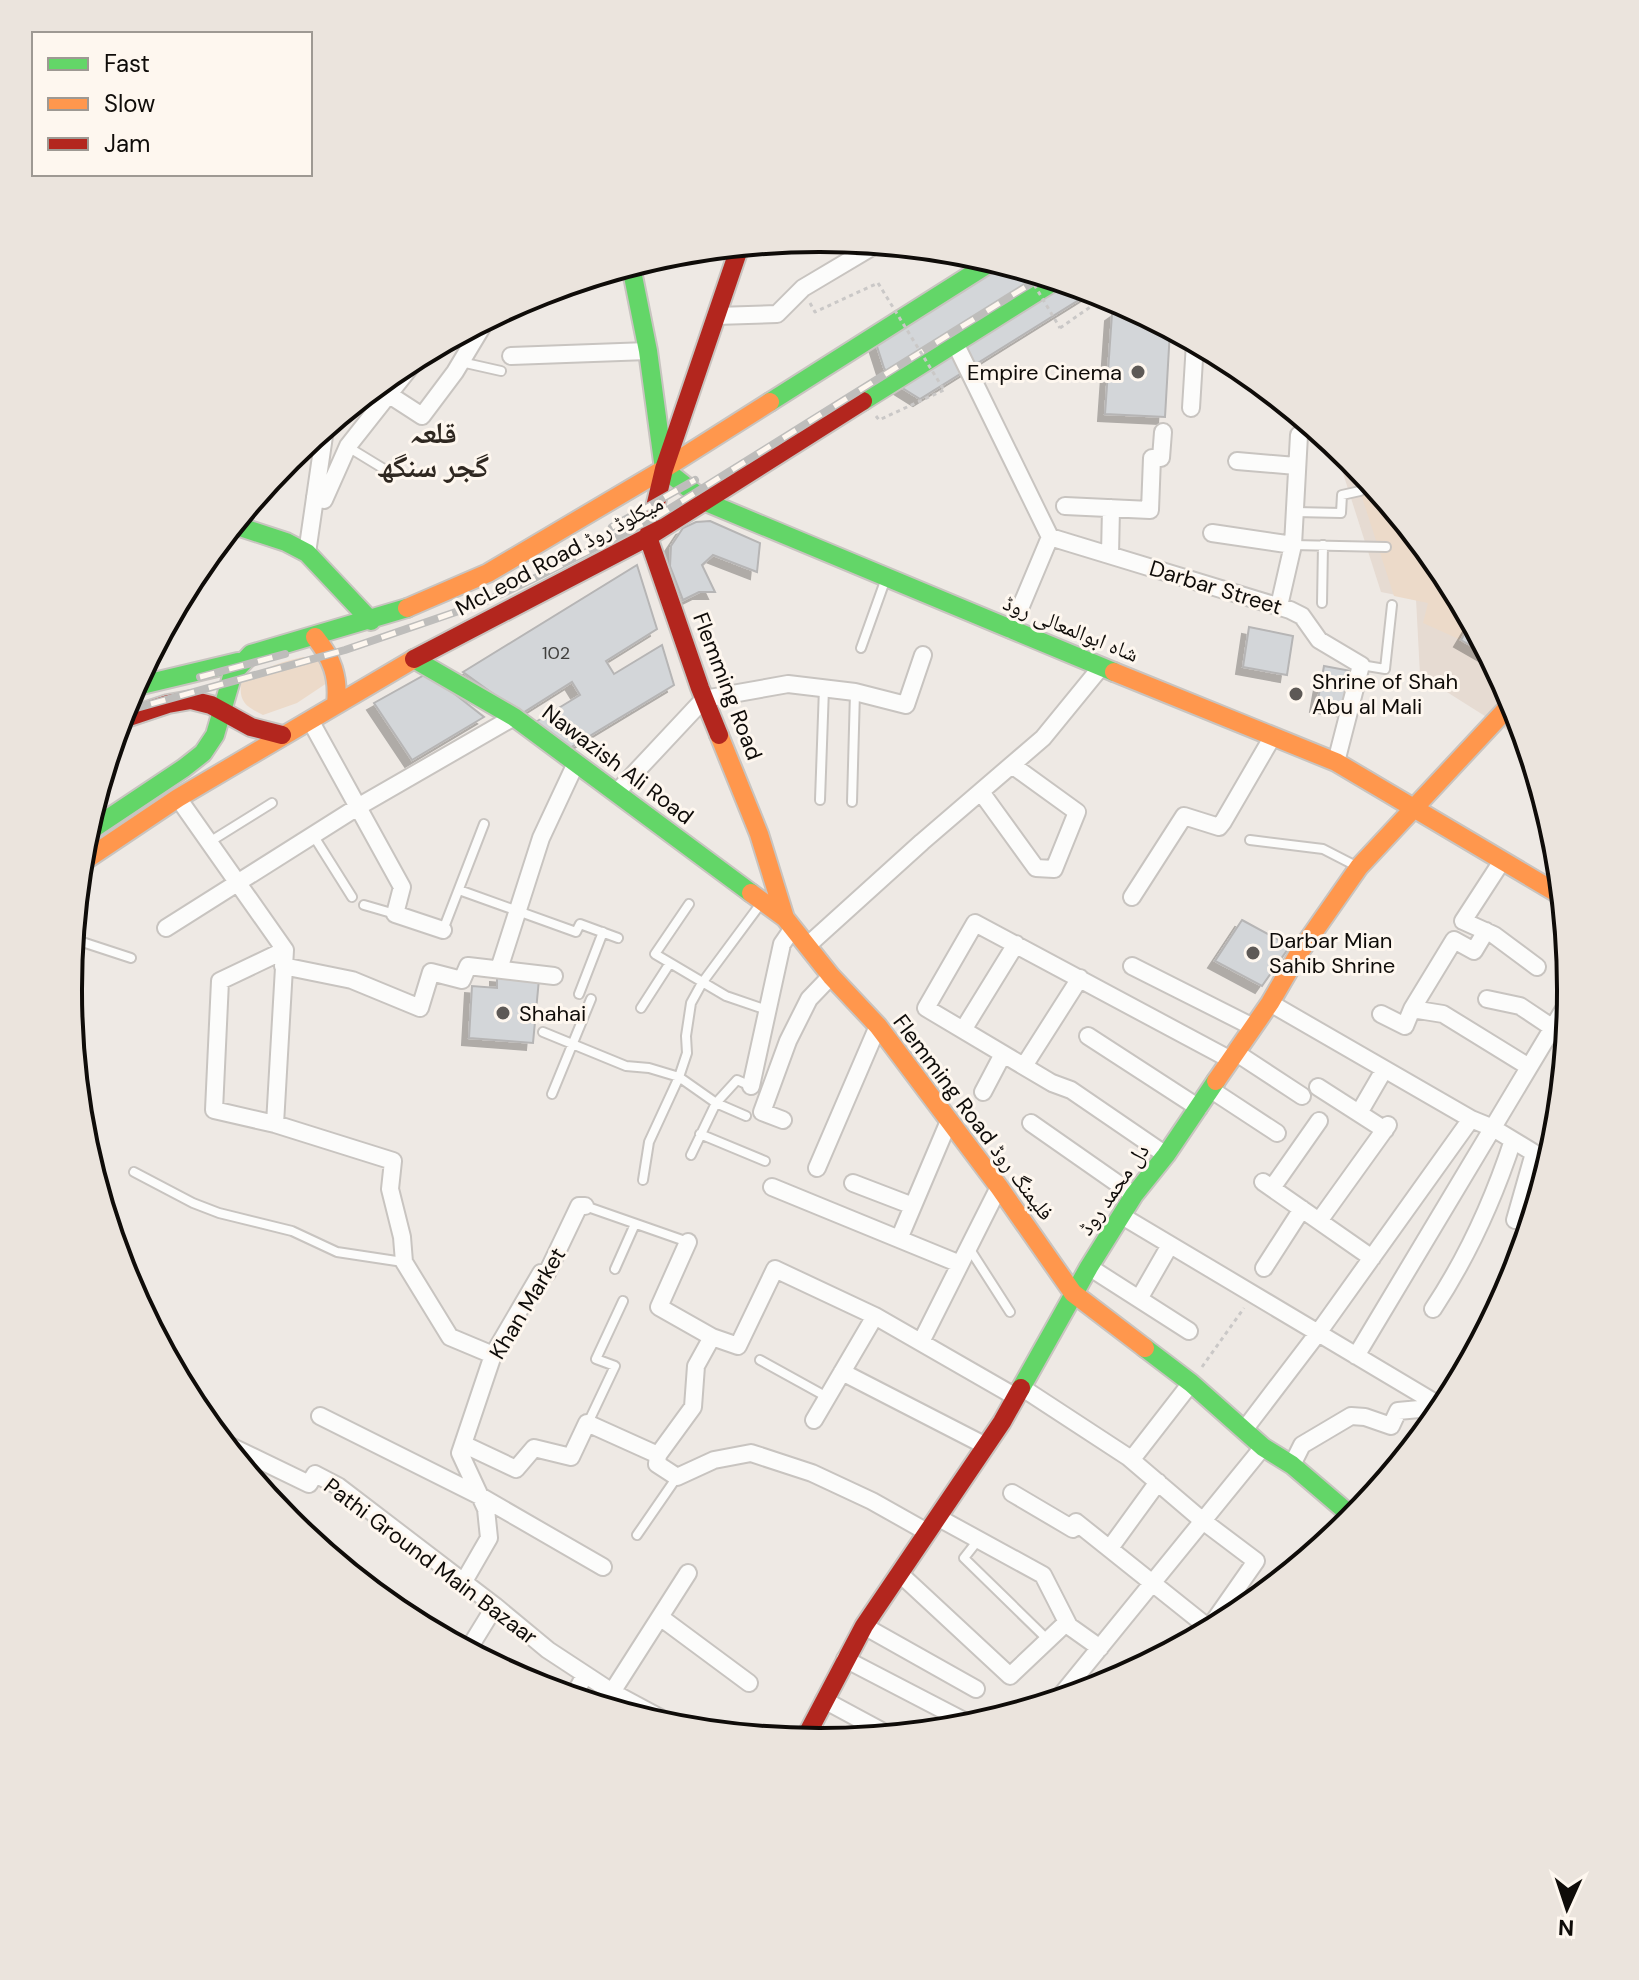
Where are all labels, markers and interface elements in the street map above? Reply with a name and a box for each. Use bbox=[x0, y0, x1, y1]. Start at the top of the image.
legend bbox=[32, 32, 312, 176]
text: Fast bbox=[104, 48, 150, 79]
text: Slow bbox=[104, 88, 155, 119]
text: Jam bbox=[104, 128, 150, 159]
place label: Empire Cinema bbox=[967, 358, 1122, 387]
marker: Empire Cinema bbox=[1129, 363, 1147, 381]
district label: قلعہ گجر سنگھ bbox=[377, 413, 489, 486]
street label: McLeod Road میکلوڈ روڈ bbox=[450, 488, 668, 622]
street label: Darbar Street bbox=[1146, 554, 1286, 621]
street label: شاہ ابوالمعالی روڈ bbox=[999, 588, 1143, 669]
street label: Flemming Road bbox=[686, 608, 769, 764]
house number: 102 bbox=[542, 641, 570, 665]
place label: Shrine of Shah Abu al Mali bbox=[1312, 667, 1458, 721]
marker: Shrine of Shah Abu al Mali bbox=[1287, 685, 1305, 703]
street label: Nawazish Ali Road bbox=[536, 698, 699, 831]
place label: Darbar Mian Sahib Shrine bbox=[1269, 926, 1395, 980]
marker: Darbar Mian Sahib Shrine bbox=[1244, 944, 1262, 962]
place label: Shahai bbox=[519, 999, 586, 1028]
marker: Shahai bbox=[494, 1004, 512, 1022]
street label: Flemming Road فلیمنگ روڈ bbox=[887, 1009, 1061, 1226]
street label: دل محمد روڈ bbox=[1071, 1138, 1156, 1241]
street label: Khan Market bbox=[483, 1242, 572, 1365]
street label: Pathi Ground Main Bazaar bbox=[318, 1472, 543, 1651]
north arrow bbox=[1527, 1868, 1607, 1948]
text: N bbox=[1557, 1913, 1575, 1942]

